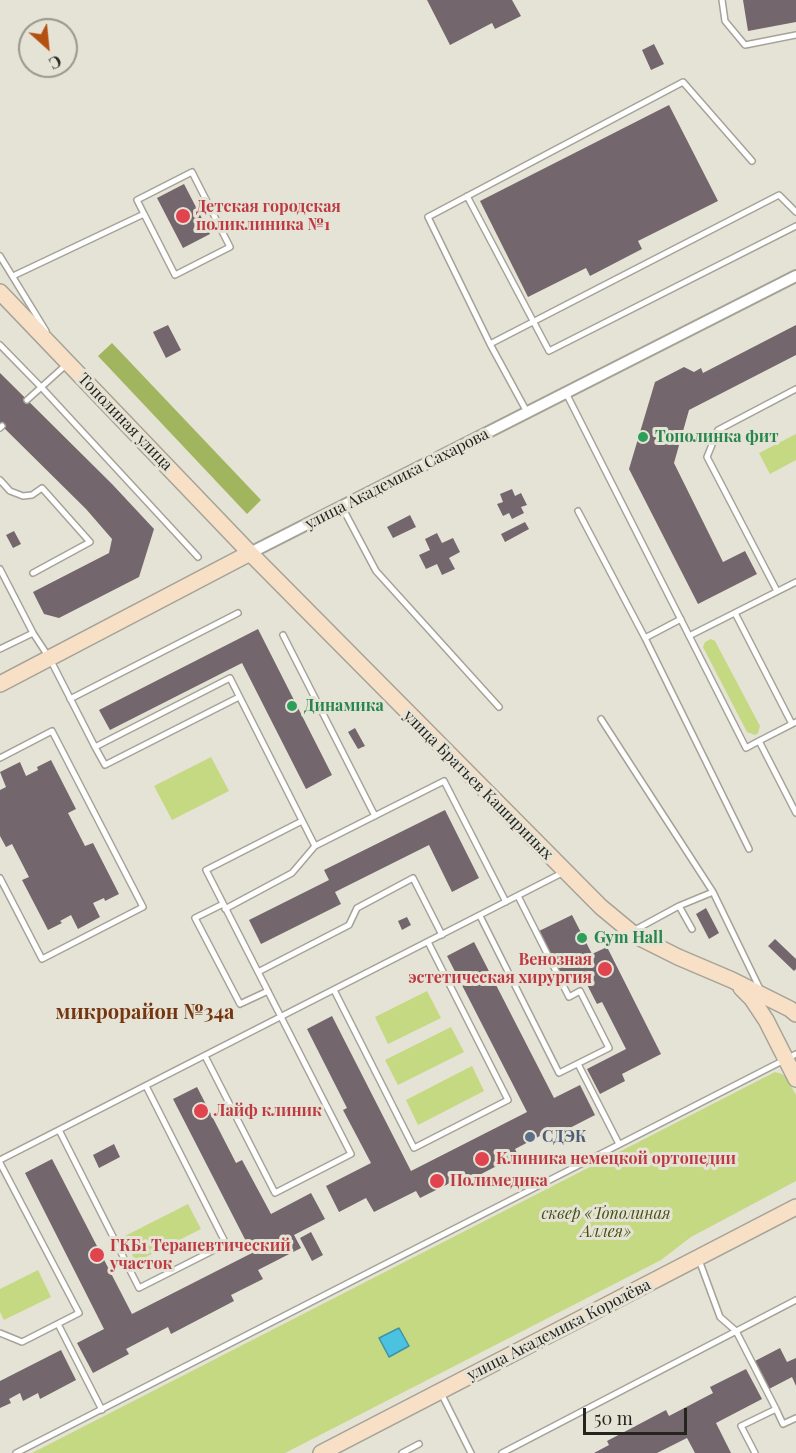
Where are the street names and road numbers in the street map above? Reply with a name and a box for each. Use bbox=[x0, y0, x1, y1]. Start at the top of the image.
street label: Тополиная улица bbox=[74, 369, 176, 475]
street label: улица Академика Сахарова bbox=[302, 424, 492, 534]
street label: улица Братьев Кашириных bbox=[399, 706, 557, 864]
street label: улица Академика Королёва bbox=[464, 1275, 654, 1385]

